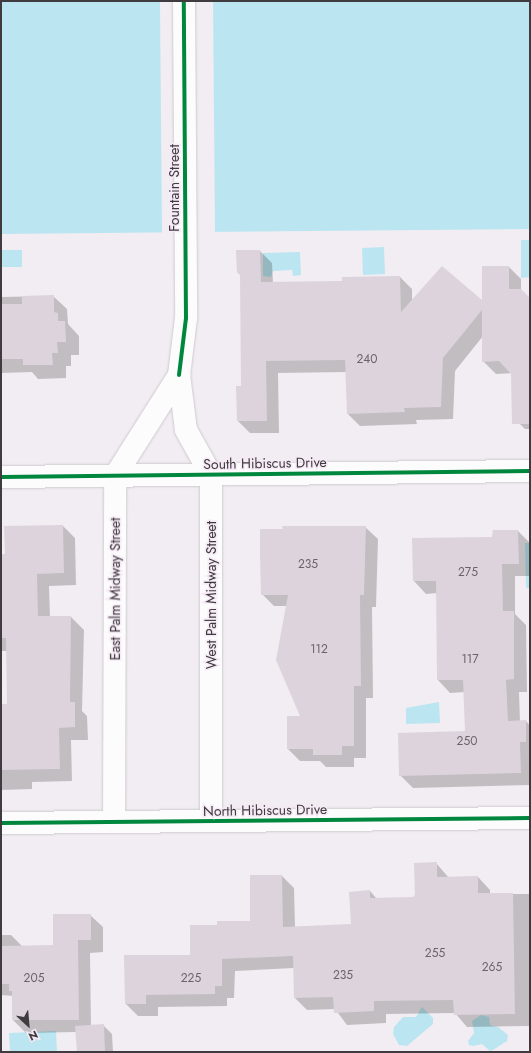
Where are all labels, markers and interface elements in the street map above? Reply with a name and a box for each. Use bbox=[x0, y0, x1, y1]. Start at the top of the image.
street label: Fountain Street bbox=[166, 144, 182, 232]
house number: 240 bbox=[356, 353, 378, 367]
street label: South Hibiscus Drive bbox=[203, 454, 327, 472]
street label: East Palm Midway Street bbox=[107, 518, 123, 660]
street label: West Palm Midway Street bbox=[203, 521, 219, 669]
house number: 235 bbox=[298, 558, 318, 572]
house number: 275 bbox=[458, 566, 478, 580]
house number: 112 bbox=[310, 643, 328, 657]
house number: 117 bbox=[461, 653, 479, 667]
house number: 250 bbox=[457, 735, 477, 749]
street label: North Hibiscus Drive bbox=[203, 801, 327, 819]
house number: 255 bbox=[425, 947, 445, 961]
house number: 265 bbox=[482, 961, 502, 975]
house number: 235 bbox=[333, 969, 353, 983]
house number: 205 bbox=[24, 972, 44, 986]
house number: 225 bbox=[181, 972, 201, 986]
north arrow bbox=[8, 1005, 48, 1045]
text: N bbox=[26, 1027, 41, 1045]

